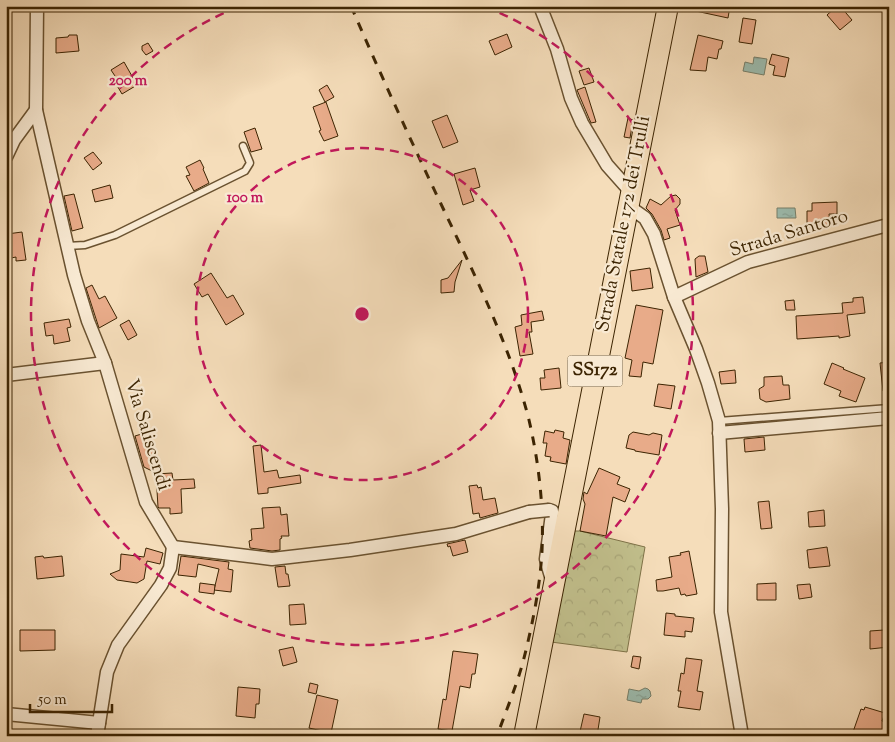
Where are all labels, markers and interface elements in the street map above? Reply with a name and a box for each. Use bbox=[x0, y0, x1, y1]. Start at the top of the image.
text: 200 m bbox=[109, 71, 148, 92]
street label: Strada Statale 172 dei Trulli bbox=[590, 113, 658, 335]
text: 100 m bbox=[227, 188, 264, 209]
street label: Strada Santoro bbox=[726, 203, 852, 265]
centre of rings bbox=[353, 305, 371, 323]
road number: SS172 bbox=[568, 356, 622, 386]
street label: Via Saliscendi bbox=[117, 376, 177, 494]
scale bar bbox=[30, 682, 112, 714]
text: 50 m bbox=[37, 690, 67, 711]

